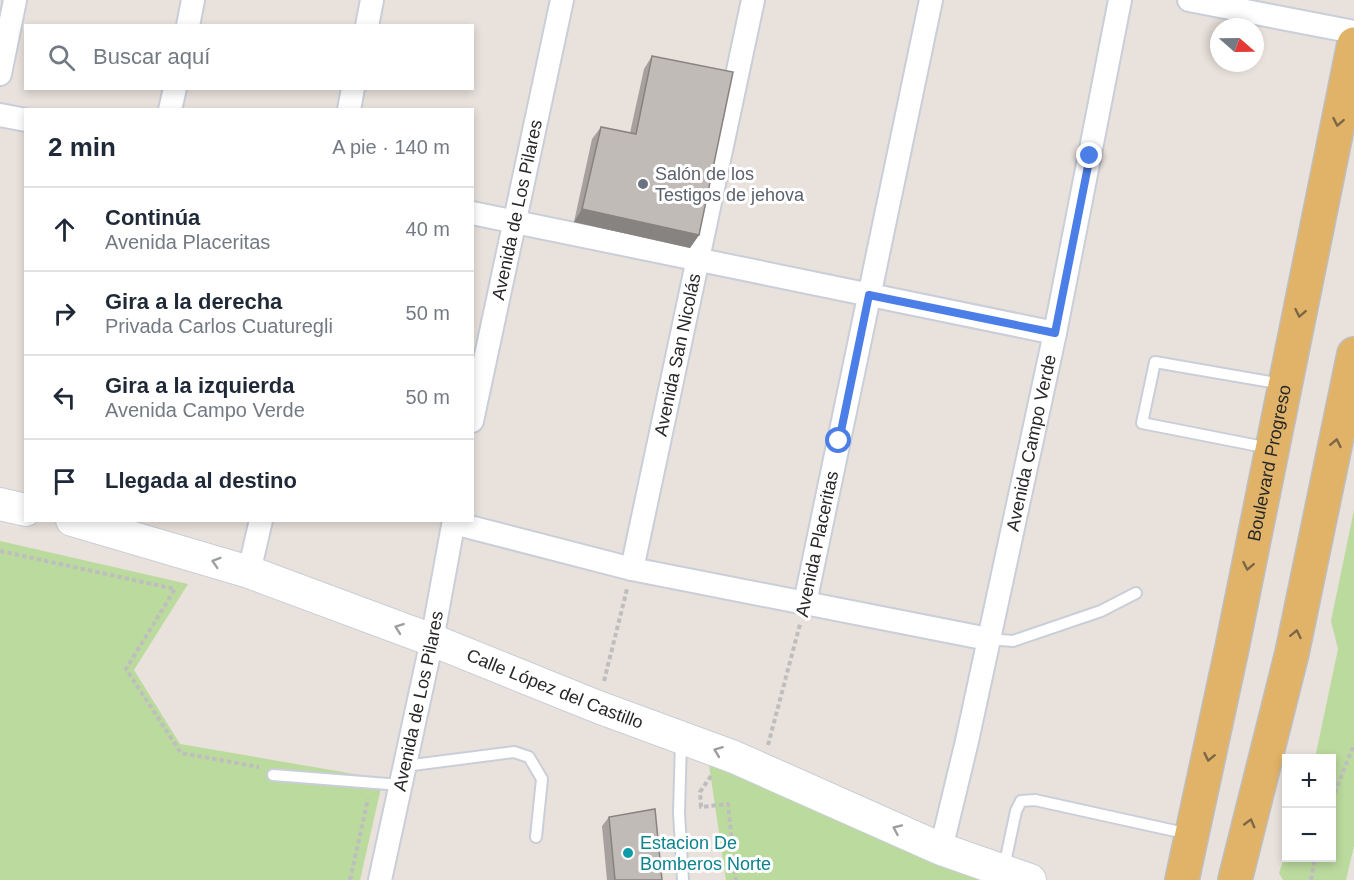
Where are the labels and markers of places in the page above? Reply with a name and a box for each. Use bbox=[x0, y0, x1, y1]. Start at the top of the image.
place label: Salón de los Testigos de jehova bbox=[655, 164, 805, 205]
marker: Salón de los Testigos de jehova bbox=[636, 177, 650, 191]
place label: Estacion De Bomberos Norte bbox=[640, 833, 771, 874]
marker: Estacion De Bomberos Norte bbox=[621, 846, 635, 860]

